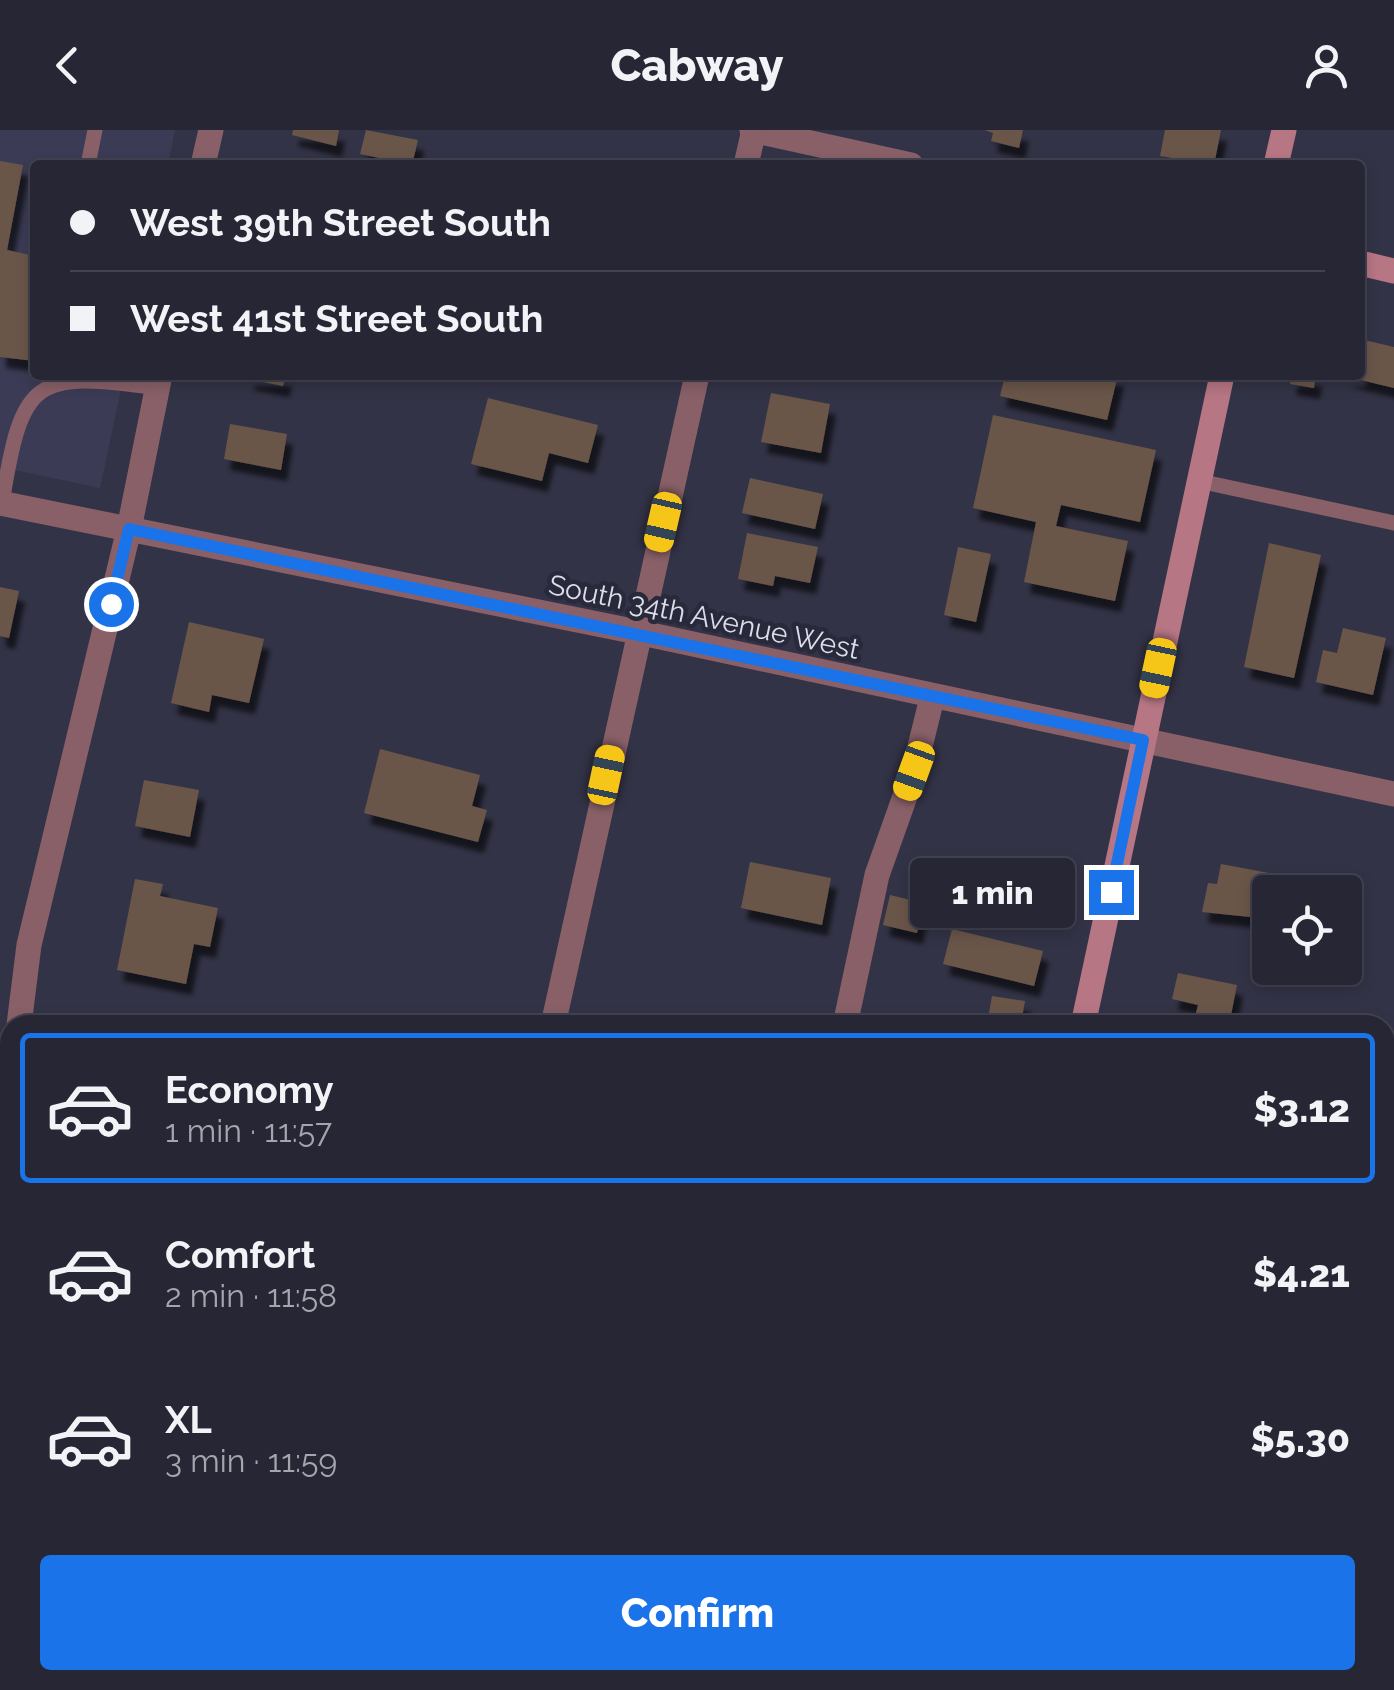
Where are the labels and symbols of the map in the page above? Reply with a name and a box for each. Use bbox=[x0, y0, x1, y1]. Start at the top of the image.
car bbox=[642, 489, 684, 555]
street label: South 34th Avenue West bbox=[546, 568, 863, 666]
route start bbox=[89, 582, 134, 627]
car bbox=[1137, 636, 1179, 700]
car bbox=[890, 738, 938, 804]
car bbox=[585, 743, 627, 807]
callout: 1 min bbox=[911, 857, 1076, 927]
route end bbox=[1089, 870, 1134, 915]

